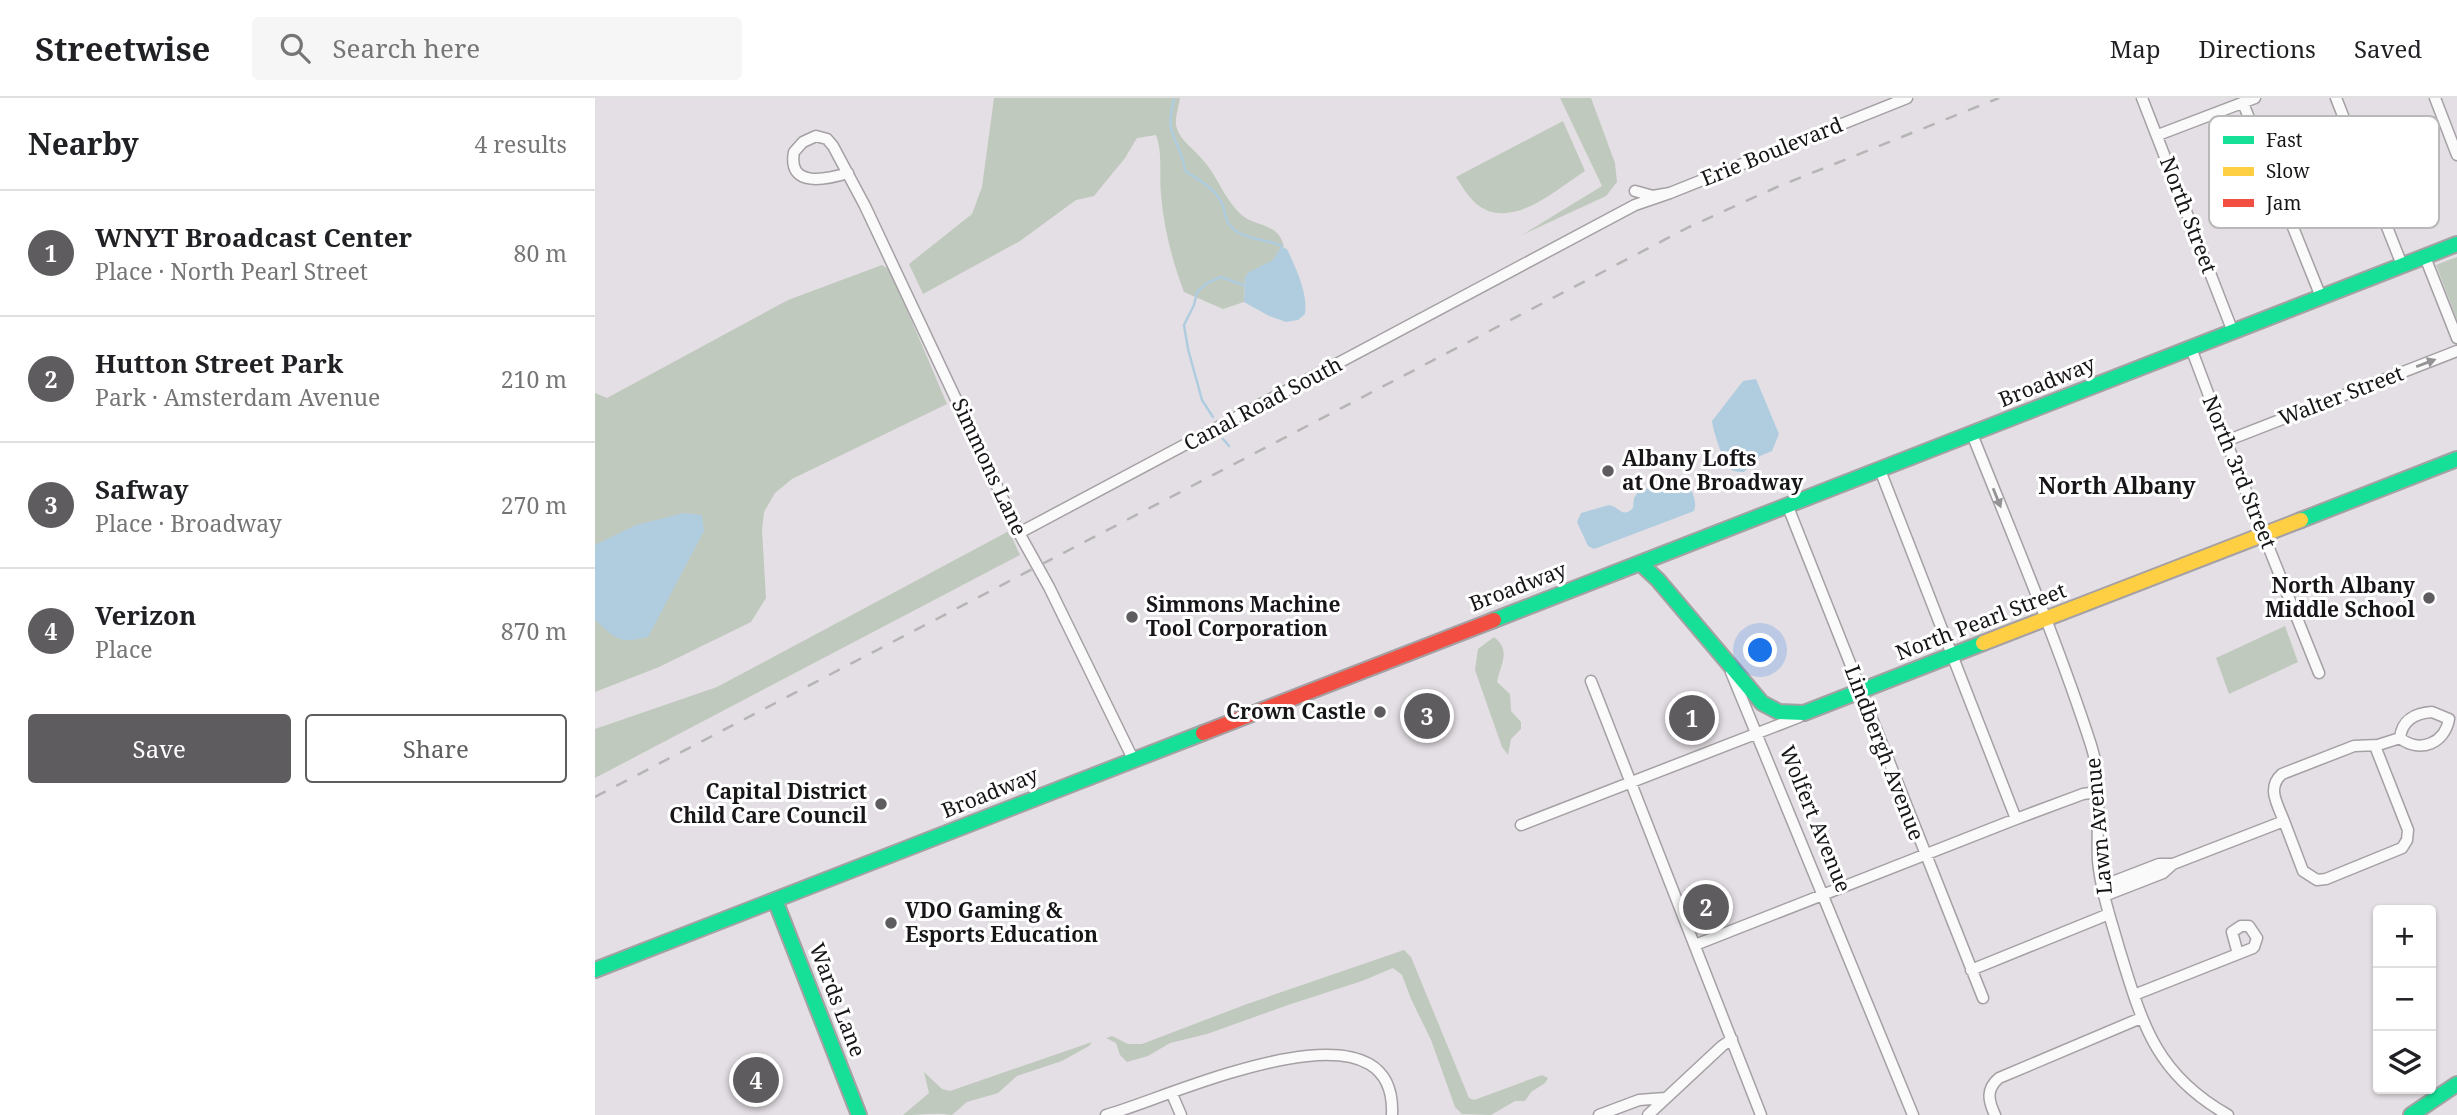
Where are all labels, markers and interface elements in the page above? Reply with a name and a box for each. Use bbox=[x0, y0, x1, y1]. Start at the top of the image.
search box bbox=[252, 17, 742, 80]
text: Streetwise bbox=[35, 26, 210, 71]
icon: search bbox=[276, 29, 314, 67]
text: Search here bbox=[332, 30, 480, 66]
text: Map bbox=[2110, 32, 2161, 65]
text: Directions bbox=[2199, 32, 2316, 65]
text: Saved bbox=[2354, 32, 2422, 65]
street label: Erie Boulevard bbox=[1697, 110, 1847, 192]
legend bbox=[2209, 116, 2439, 228]
text: Nearby bbox=[28, 123, 139, 164]
text: Fast bbox=[2266, 127, 2303, 153]
text: 4 results bbox=[474, 128, 567, 160]
street label: North Street bbox=[2154, 152, 2224, 277]
text: Slow bbox=[2266, 158, 2310, 184]
text: Jam bbox=[2265, 190, 2301, 216]
text: WNYT Broadcast Center bbox=[95, 219, 412, 255]
text: 1 bbox=[45, 237, 58, 269]
text: 80 m bbox=[514, 237, 567, 269]
text: Place · North Pearl Street bbox=[95, 255, 368, 287]
text: Hutton Street Park bbox=[95, 345, 343, 381]
street label: Broadway bbox=[1994, 349, 2099, 413]
street label: Canal Road South bbox=[1178, 350, 1347, 457]
street label: Walter Street bbox=[2274, 358, 2407, 432]
one-way arrow bbox=[2416, 358, 2437, 369]
text: 2 bbox=[45, 363, 58, 395]
text: 210 m bbox=[501, 363, 567, 395]
text: Park · Amsterdam Avenue bbox=[95, 381, 380, 413]
street label: North 3rd Street bbox=[2196, 391, 2283, 552]
street label: Simmons Lane bbox=[946, 394, 1034, 540]
place label: Albany Lofts at One Broadway bbox=[1622, 444, 1804, 496]
marker: Albany Lofts at One Broadway bbox=[1600, 463, 1616, 479]
district label: North Albany bbox=[2038, 469, 2196, 501]
text: Safway bbox=[95, 471, 189, 507]
one-way arrow bbox=[1992, 487, 2003, 508]
text: 3 bbox=[45, 489, 58, 521]
text: 270 m bbox=[501, 489, 567, 521]
text: Place · Broadway bbox=[95, 507, 282, 539]
street label: Broadway bbox=[1465, 555, 1570, 617]
place label: North Albany Middle School bbox=[2265, 571, 2416, 623]
street label: North Pearl Street bbox=[1891, 576, 2070, 666]
place label: Simmons Machine Tool Corporation bbox=[1146, 590, 1341, 642]
marker: North Albany Middle School bbox=[2421, 590, 2437, 606]
text: Verizon bbox=[95, 597, 196, 633]
marker: Simmons Machine Tool Corporation bbox=[1124, 609, 1140, 625]
text: 4 bbox=[45, 615, 58, 647]
text: 870 m bbox=[501, 615, 567, 647]
text: Place bbox=[95, 633, 153, 665]
your location bbox=[1743, 633, 1777, 667]
street label: Lindbergh Avenue bbox=[1839, 661, 1931, 844]
pin: 3 bbox=[1404, 690, 1450, 742]
pin: 1 bbox=[1669, 692, 1715, 744]
place label: Crown Castle bbox=[1226, 697, 1366, 725]
marker: Crown Castle bbox=[1372, 704, 1388, 720]
button: Save bbox=[28, 714, 291, 783]
button: Share bbox=[305, 714, 567, 783]
street label: Wolfert Avenue bbox=[1774, 741, 1858, 896]
street label: Lawn Avenue bbox=[2078, 757, 2118, 896]
street label: Broadway bbox=[937, 760, 1042, 824]
place label: Capital District Child Care Council bbox=[669, 777, 868, 829]
marker: Capital District Child Care Council bbox=[873, 796, 889, 812]
pin: 2 bbox=[1683, 881, 1729, 933]
place label: VDO Gaming & Esports Education bbox=[905, 896, 1098, 948]
map controls bbox=[2373, 905, 2436, 1094]
button: + bbox=[2373, 905, 2436, 968]
marker: VDO Gaming & Esports Education bbox=[883, 915, 899, 931]
street label: Wards Lane bbox=[803, 939, 872, 1061]
button: − bbox=[2373, 968, 2436, 1031]
button: layers bbox=[2373, 1031, 2436, 1094]
pin: 4 bbox=[733, 1054, 779, 1106]

